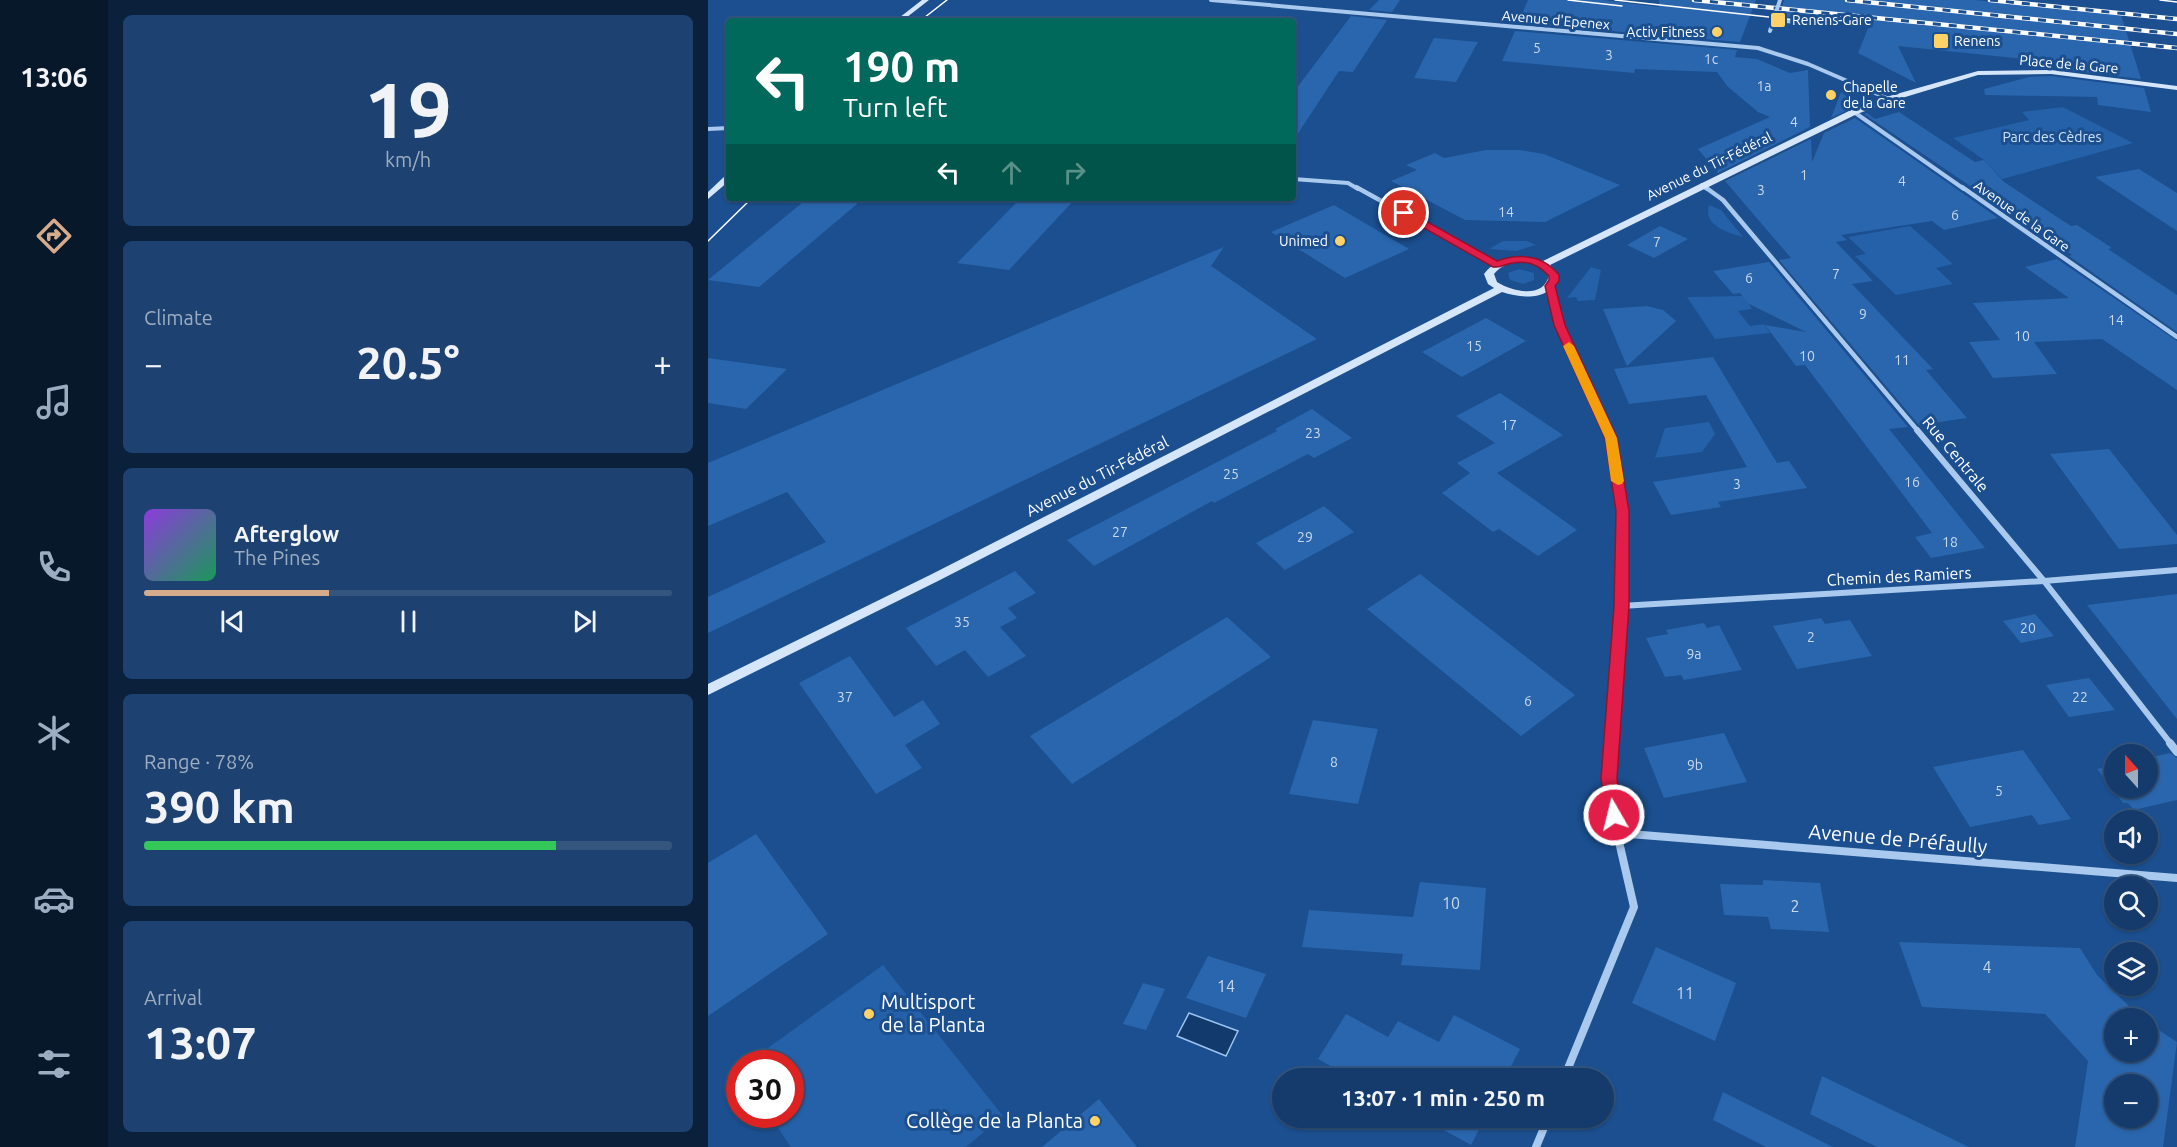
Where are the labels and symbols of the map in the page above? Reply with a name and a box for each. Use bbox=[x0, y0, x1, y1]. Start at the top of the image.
street label: Avenue d'Epenex bbox=[1501, 7, 1611, 33]
marker: Renens-Gare bbox=[1769, 11, 1787, 29]
place label: Renens-Gare bbox=[1792, 12, 1872, 28]
place label: Activ Fitness bbox=[1626, 24, 1705, 40]
marker: Activ Fitness bbox=[1710, 25, 1724, 39]
marker: Renens bbox=[1932, 32, 1950, 50]
place label: Renens bbox=[1954, 33, 2000, 49]
house number: 5 bbox=[1533, 40, 1541, 56]
house number: 3 bbox=[1605, 47, 1613, 63]
house number: 1c bbox=[1704, 51, 1719, 67]
street label: Place de la Gare bbox=[2019, 52, 2119, 76]
house number: 1a bbox=[1756, 78, 1772, 94]
place label: Chapelle de la Gare bbox=[1843, 79, 1906, 111]
marker: Chapelle de la Gare bbox=[1824, 88, 1838, 102]
house number: 4 bbox=[1790, 114, 1798, 130]
street label: Avenue du Tir-Fédéral bbox=[1644, 129, 1775, 203]
park label: Parc des Cèdres bbox=[2002, 129, 2102, 145]
house number: 1 bbox=[1800, 167, 1808, 183]
house number: 4 bbox=[1898, 173, 1906, 189]
street label: Avenue de la Gare bbox=[1971, 177, 2073, 255]
house number: 3 bbox=[1757, 182, 1765, 198]
pin bbox=[1378, 187, 1429, 238]
house number: 14 bbox=[1498, 204, 1514, 220]
house number: 6 bbox=[1951, 207, 1959, 223]
place label: Unimed bbox=[1279, 233, 1328, 249]
marker: Unimed bbox=[1333, 234, 1347, 248]
house number: 7 bbox=[1653, 234, 1661, 250]
house number: 7 bbox=[1832, 266, 1840, 282]
house number: 6 bbox=[1745, 270, 1753, 286]
house number: 9 bbox=[1859, 306, 1867, 322]
house number: 14 bbox=[2108, 312, 2124, 328]
house number: 10 bbox=[2014, 328, 2030, 344]
house number: 15 bbox=[1466, 338, 1482, 354]
house number: 10 bbox=[1799, 348, 1815, 364]
house number: 11 bbox=[1894, 352, 1910, 368]
street label: Rue Centrale bbox=[1919, 413, 1993, 495]
house number: 17 bbox=[1501, 417, 1517, 433]
house number: 23 bbox=[1305, 425, 1321, 441]
street label: Avenue du Tir-Fédéral bbox=[1023, 432, 1171, 520]
house number: 25 bbox=[1223, 466, 1239, 482]
house number: 16 bbox=[1904, 474, 1920, 490]
house number: 3 bbox=[1733, 476, 1741, 492]
house number: 27 bbox=[1112, 524, 1128, 540]
house number: 29 bbox=[1297, 529, 1313, 545]
house number: 18 bbox=[1942, 534, 1958, 550]
street label: Chemin des Ramiers bbox=[1826, 563, 1972, 589]
house number: 35 bbox=[954, 614, 970, 630]
house number: 20 bbox=[2020, 620, 2036, 636]
house number: 2 bbox=[1807, 629, 1815, 645]
house number: 9a bbox=[1686, 646, 1702, 662]
house number: 37 bbox=[837, 689, 853, 705]
house number: 22 bbox=[2072, 689, 2088, 705]
house number: 6 bbox=[1524, 693, 1532, 709]
north arrow bbox=[2104, 744, 2158, 798]
house number: 8 bbox=[1330, 754, 1338, 770]
house number: 9b bbox=[1687, 757, 1703, 773]
position arrow bbox=[1582, 783, 1646, 847]
house number: 5 bbox=[1995, 783, 2003, 799]
street label: Avenue de Préfaully bbox=[1808, 819, 1989, 858]
house number: 10 bbox=[1442, 894, 1460, 912]
house number: 2 bbox=[1790, 897, 1800, 915]
house number: 4 bbox=[1982, 958, 1992, 976]
house number: 14 bbox=[1217, 977, 1235, 995]
house number: 11 bbox=[1676, 984, 1694, 1002]
place label: Multisport de la Planta bbox=[881, 990, 986, 1036]
marker: Multisport de la Planta bbox=[862, 1007, 876, 1021]
speed limit sign: 30 bbox=[726, 1050, 804, 1128]
place label: Collège de la Planta bbox=[906, 1109, 1083, 1132]
marker: Collège de la Planta bbox=[1088, 1114, 1102, 1128]

